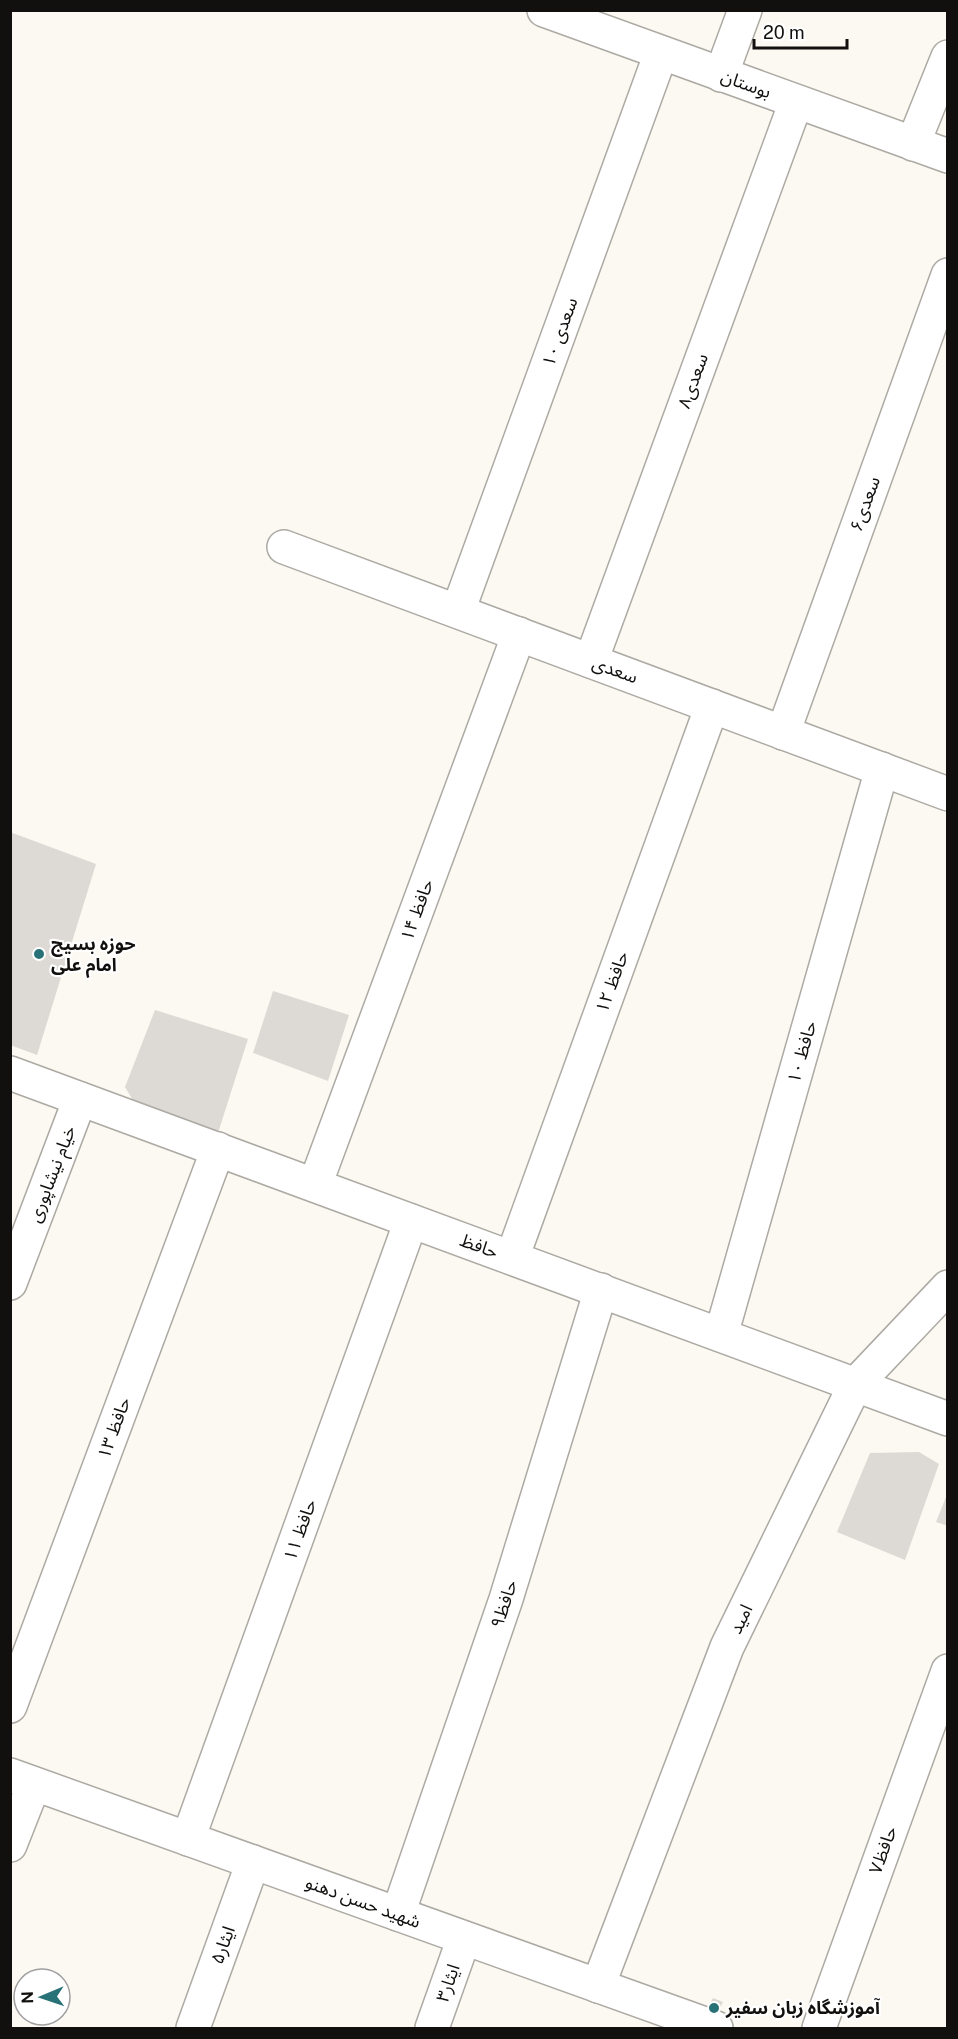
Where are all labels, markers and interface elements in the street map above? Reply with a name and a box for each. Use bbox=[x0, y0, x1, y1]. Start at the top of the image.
scale bar bbox=[754, 12, 847, 50]
text: 20 m bbox=[763, 22, 805, 43]
street label: بوستان bbox=[718, 65, 774, 103]
street label: سعدی ۱۰ bbox=[537, 295, 583, 369]
street label: سعدی۸ bbox=[673, 350, 713, 412]
street label: سعدی۶ bbox=[845, 473, 885, 535]
street label: سعدی bbox=[589, 652, 641, 688]
street label: حافظ ۱۴ bbox=[396, 876, 437, 943]
place label: حوزه بسیج امام علی bbox=[51, 933, 136, 978]
marker: حوزه بسیج امام علی bbox=[32, 947, 46, 961]
street label: حافظ ۱۲ bbox=[591, 948, 632, 1015]
street label: حافظ ۱۰ bbox=[783, 1018, 820, 1085]
street label: خیام نیشاپوری bbox=[23, 1122, 83, 1227]
street label: حافظ bbox=[457, 1229, 501, 1262]
street label: حافظ ۱۳ bbox=[93, 1394, 134, 1461]
street label: حافظ ۱۱ bbox=[279, 1496, 320, 1563]
street label: حافظ۹ bbox=[486, 1577, 521, 1630]
street label: امید bbox=[725, 1601, 757, 1637]
street label: حافظ۷ bbox=[864, 1823, 901, 1877]
street label: شهید حسن دهنو bbox=[302, 1871, 424, 1933]
street label: ایثار۵ bbox=[206, 1923, 240, 1967]
street label: ایثار۳ bbox=[431, 1961, 465, 2005]
north arrow bbox=[12, 1967, 72, 2027]
text: N bbox=[18, 1991, 37, 2004]
place label: آموزشگاه زبان سفیر bbox=[725, 1997, 881, 2019]
marker: آموزشگاه زبان سفیر bbox=[707, 2001, 721, 2015]

